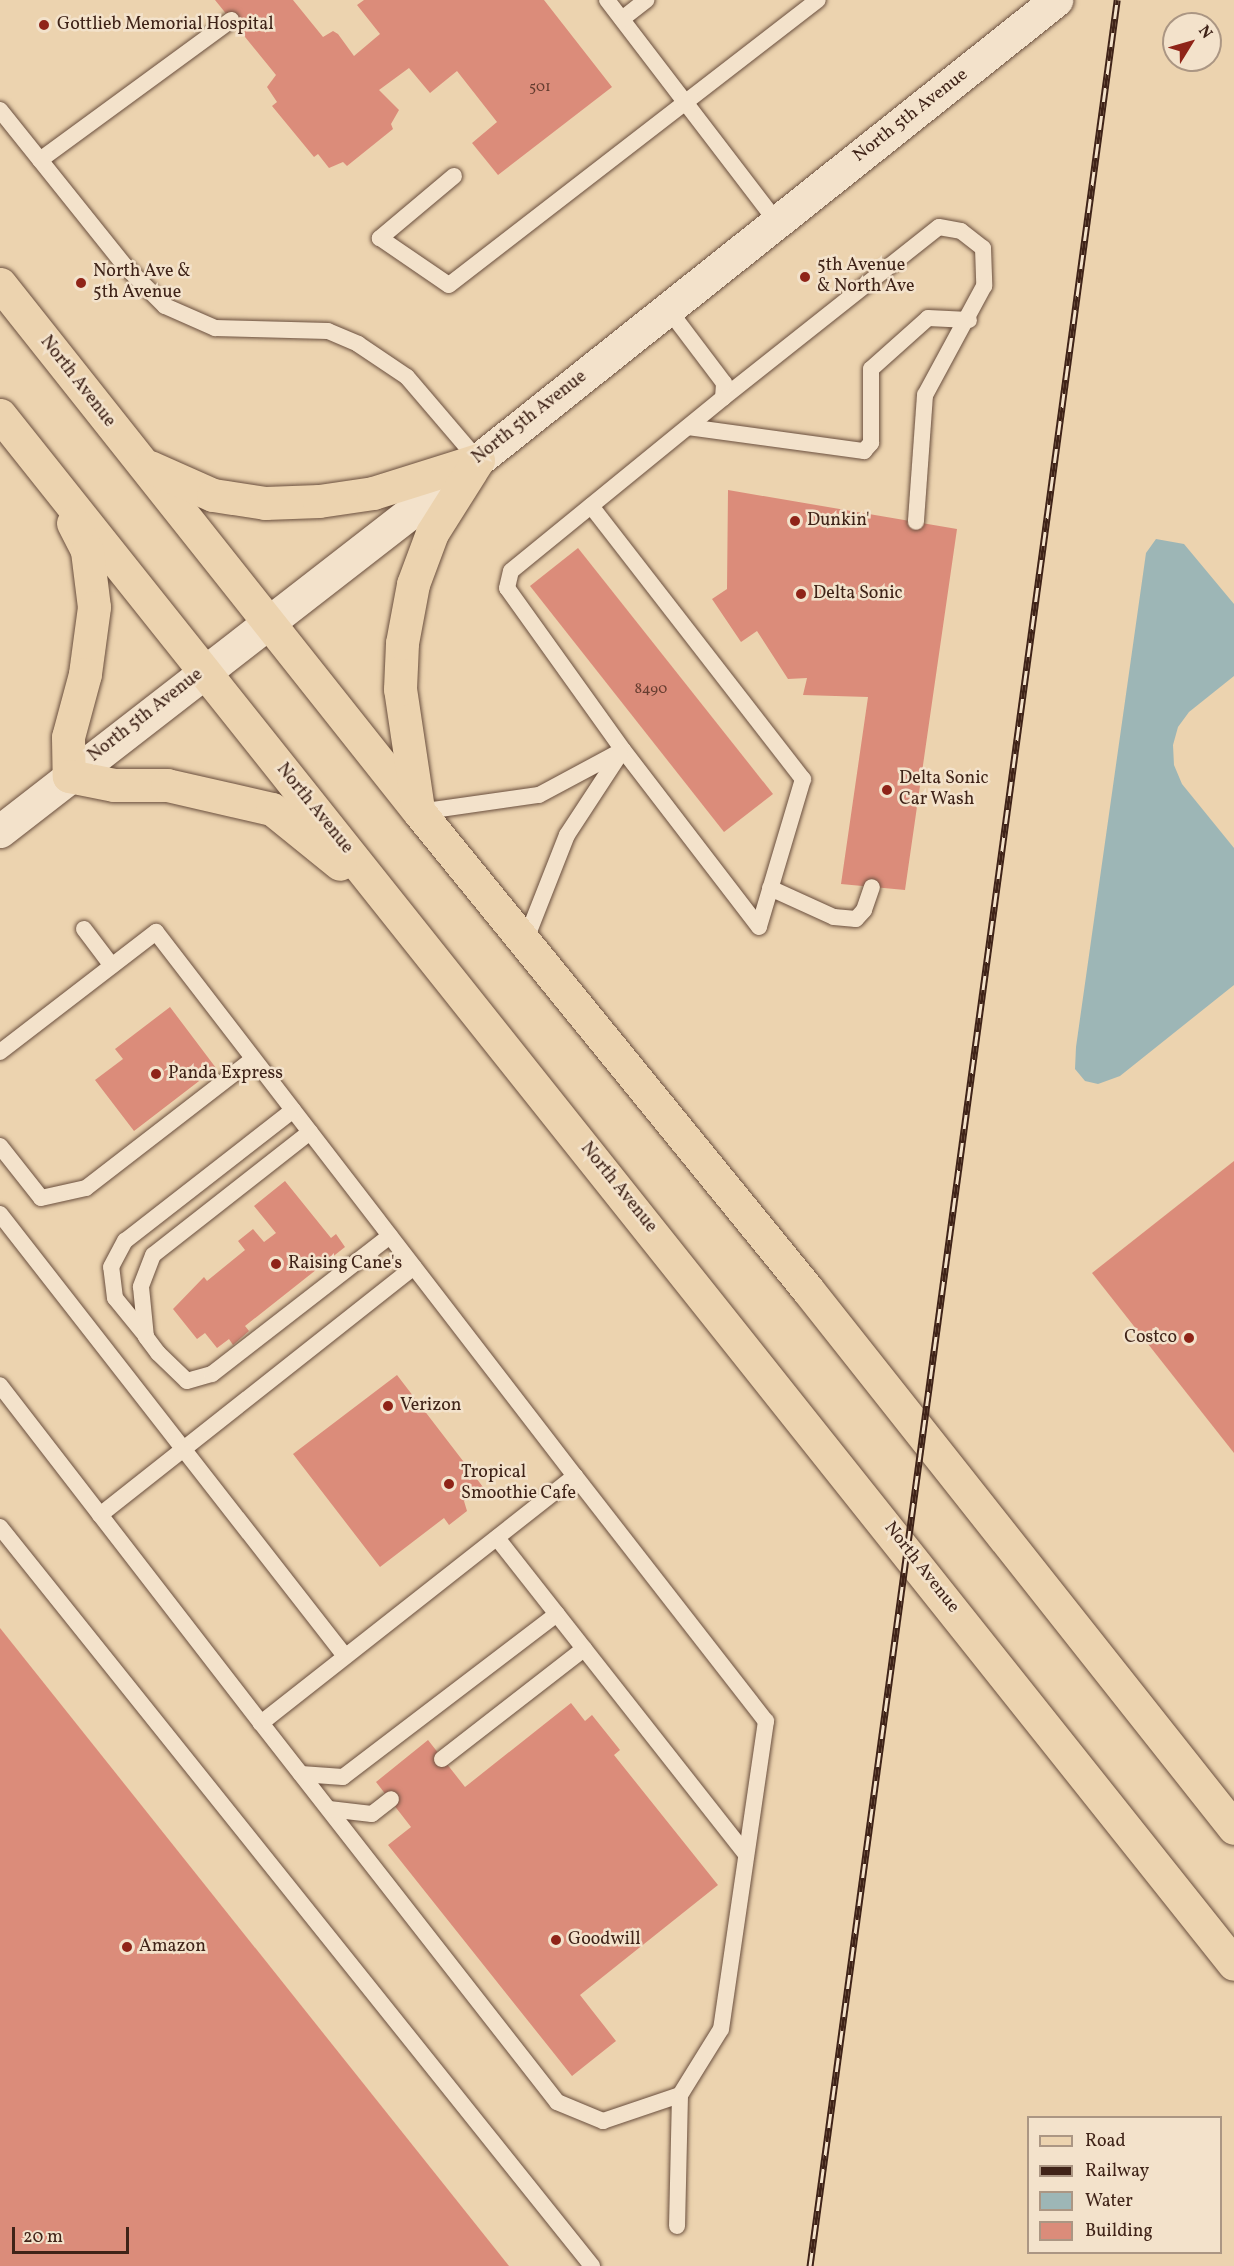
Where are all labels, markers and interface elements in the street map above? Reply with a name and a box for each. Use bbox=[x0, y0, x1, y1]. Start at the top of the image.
north arrow bbox=[1162, 12, 1222, 72]
place label: Gottlieb Memorial Hospital bbox=[57, 14, 274, 36]
marker: Gottlieb Memorial Hospital bbox=[35, 16, 53, 34]
text: N bbox=[1192, 21, 1217, 44]
street label: North 5th Avenue bbox=[849, 65, 973, 167]
house number: 501 bbox=[529, 79, 551, 97]
place label: 5th Avenue & North Ave bbox=[817, 256, 915, 298]
place label: North Ave & 5th Avenue bbox=[93, 262, 191, 304]
marker: 5th Avenue & North Ave bbox=[798, 270, 812, 284]
marker: North Ave & 5th Avenue bbox=[74, 276, 88, 290]
street label: North Avenue bbox=[35, 332, 119, 432]
street label: North 5th Avenue bbox=[468, 367, 592, 469]
place label: Dunkin' bbox=[807, 510, 870, 532]
marker: Dunkin' bbox=[788, 514, 802, 528]
place label: Delta Sonic bbox=[813, 583, 903, 605]
marker: Delta Sonic bbox=[794, 587, 808, 601]
street label: North 5th Avenue bbox=[84, 665, 208, 767]
house number: 8490 bbox=[635, 681, 667, 699]
street label: North Avenue bbox=[271, 759, 357, 859]
place label: Delta Sonic Car Wash bbox=[899, 769, 989, 812]
marker: Delta Sonic Car Wash bbox=[880, 783, 894, 797]
place label: Panda Express bbox=[168, 1063, 283, 1085]
marker: Panda Express bbox=[149, 1067, 163, 1081]
street label: North Avenue bbox=[575, 1138, 661, 1238]
place label: Raising Cane's bbox=[288, 1253, 402, 1275]
marker: Raising Cane's bbox=[269, 1257, 283, 1271]
place label: Costco bbox=[1124, 1327, 1177, 1349]
marker: Costco bbox=[1182, 1331, 1196, 1345]
place label: Verizon bbox=[400, 1395, 461, 1417]
marker: Verizon bbox=[381, 1399, 395, 1413]
place label: Tropical Smoothie Cafe bbox=[461, 1463, 576, 1506]
marker: Tropical Smoothie Cafe bbox=[442, 1477, 456, 1491]
street label: North Avenue bbox=[879, 1518, 963, 1618]
place label: Goodwill bbox=[568, 1929, 641, 1951]
marker: Goodwill bbox=[549, 1933, 563, 1947]
place label: Amazon bbox=[139, 1936, 206, 1958]
marker: Amazon bbox=[120, 1940, 134, 1954]
legend bbox=[1027, 2116, 1222, 2254]
text: Road bbox=[1085, 2129, 1126, 2154]
text: Railway bbox=[1085, 2159, 1149, 2184]
text: Water bbox=[1085, 2189, 1133, 2214]
scale bar bbox=[15, 2215, 132, 2253]
text: Building bbox=[1085, 2219, 1153, 2244]
text: 20 m bbox=[23, 2225, 63, 2250]

